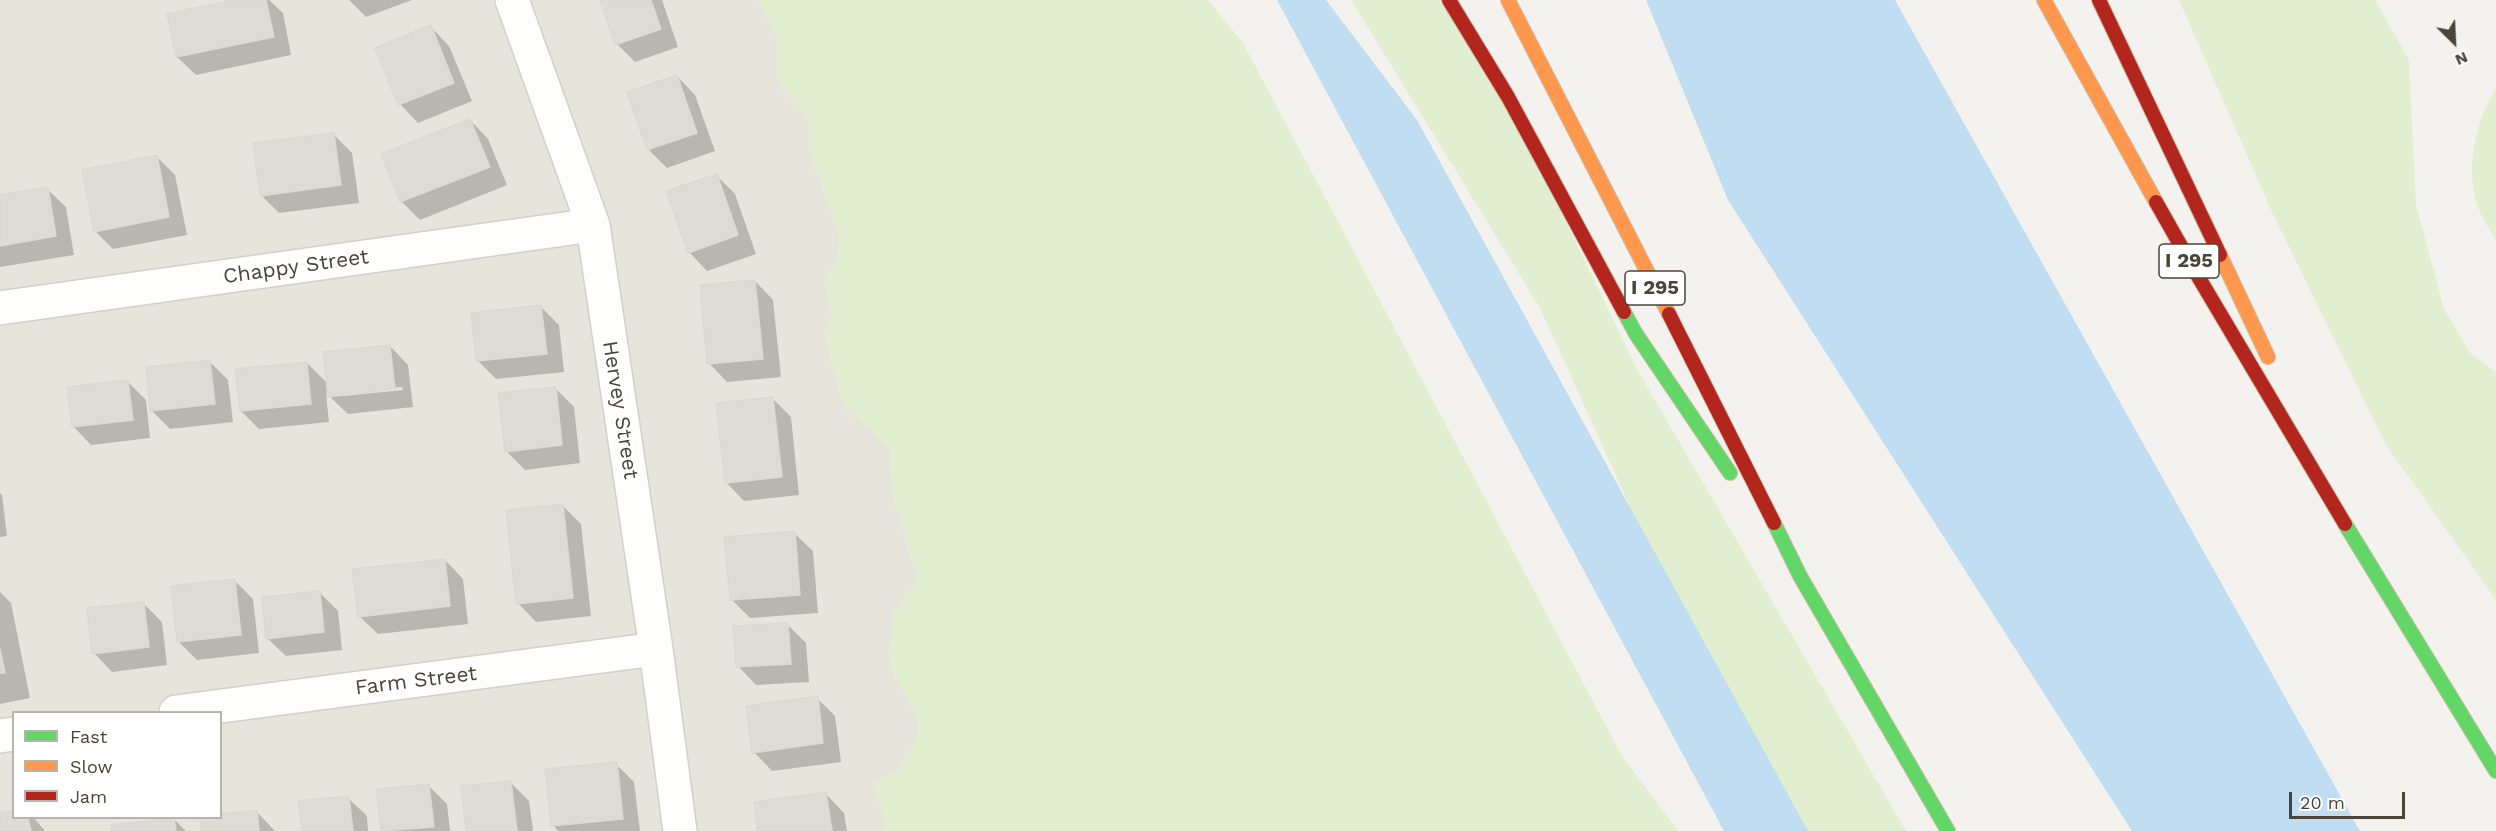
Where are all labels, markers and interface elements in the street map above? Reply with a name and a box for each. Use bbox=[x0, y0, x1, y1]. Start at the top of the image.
north arrow bbox=[2424, 12, 2484, 72]
text: N bbox=[2452, 48, 2471, 70]
street label: Chappy Street bbox=[222, 244, 370, 290]
road number: I 295 bbox=[2159, 244, 2219, 278]
road number: I 295 bbox=[1625, 271, 1685, 305]
street label: Hervey Street bbox=[597, 339, 643, 481]
street label: Farm Street bbox=[354, 661, 478, 701]
legend bbox=[12, 711, 222, 819]
text: Fast bbox=[70, 726, 107, 747]
text: Slow bbox=[70, 756, 113, 777]
scale bar bbox=[2292, 780, 2408, 818]
text: Jam bbox=[70, 786, 107, 807]
text: 20 m bbox=[2300, 792, 2345, 813]

